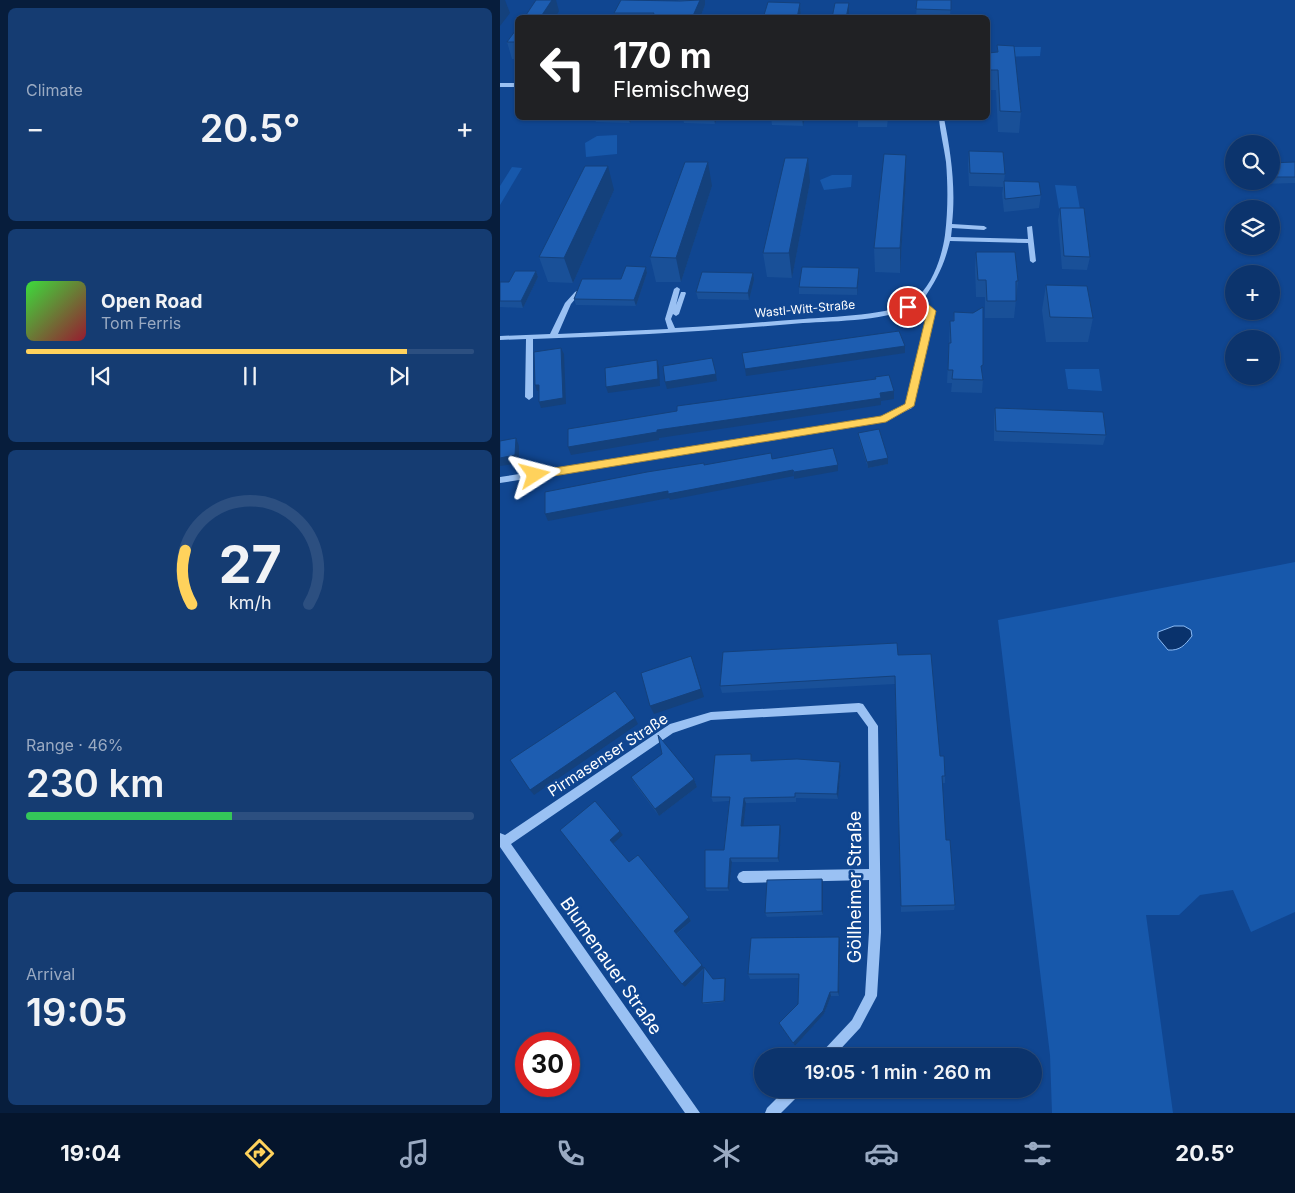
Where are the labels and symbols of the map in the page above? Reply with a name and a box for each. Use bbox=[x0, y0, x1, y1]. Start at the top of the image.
pin bbox=[887, 286, 929, 328]
street label: Wastl-Witt-Straße bbox=[754, 297, 856, 320]
position arrow bbox=[508, 448, 560, 500]
street label: Pirmasenser Straße bbox=[544, 709, 671, 800]
street label: Göllheimer Straße bbox=[844, 811, 865, 963]
street label: Blumenauer Straße bbox=[556, 893, 667, 1038]
speed limit sign: 30 bbox=[515, 1032, 580, 1097]

